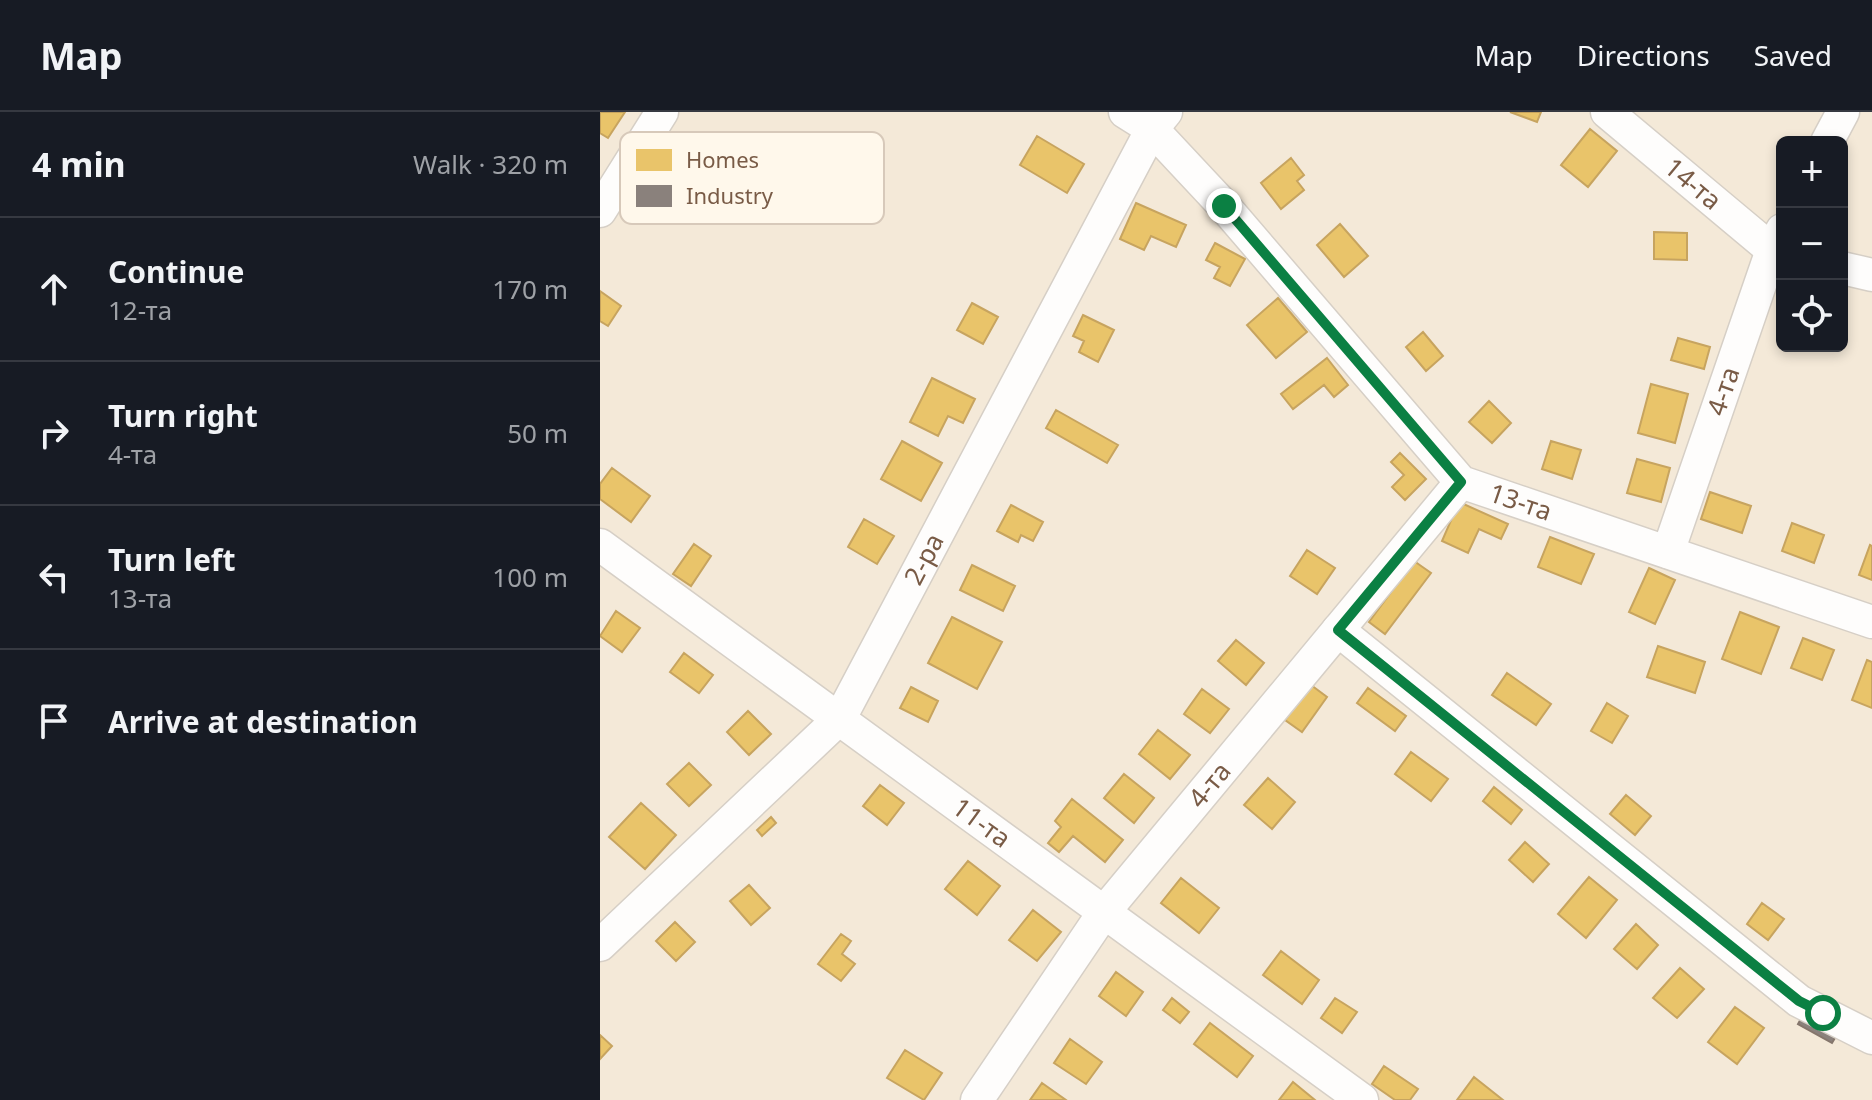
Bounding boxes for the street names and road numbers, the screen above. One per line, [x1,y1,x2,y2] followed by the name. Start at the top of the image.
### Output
[1657,149,1730,217] street label: 14-та
[1697,362,1747,420] street label: 4-та
[1485,474,1557,529] street label: 13-та
[895,527,952,591] street label: 2-ра
[1179,754,1238,815] street label: 4-та
[946,789,1019,856] street label: 11-та

